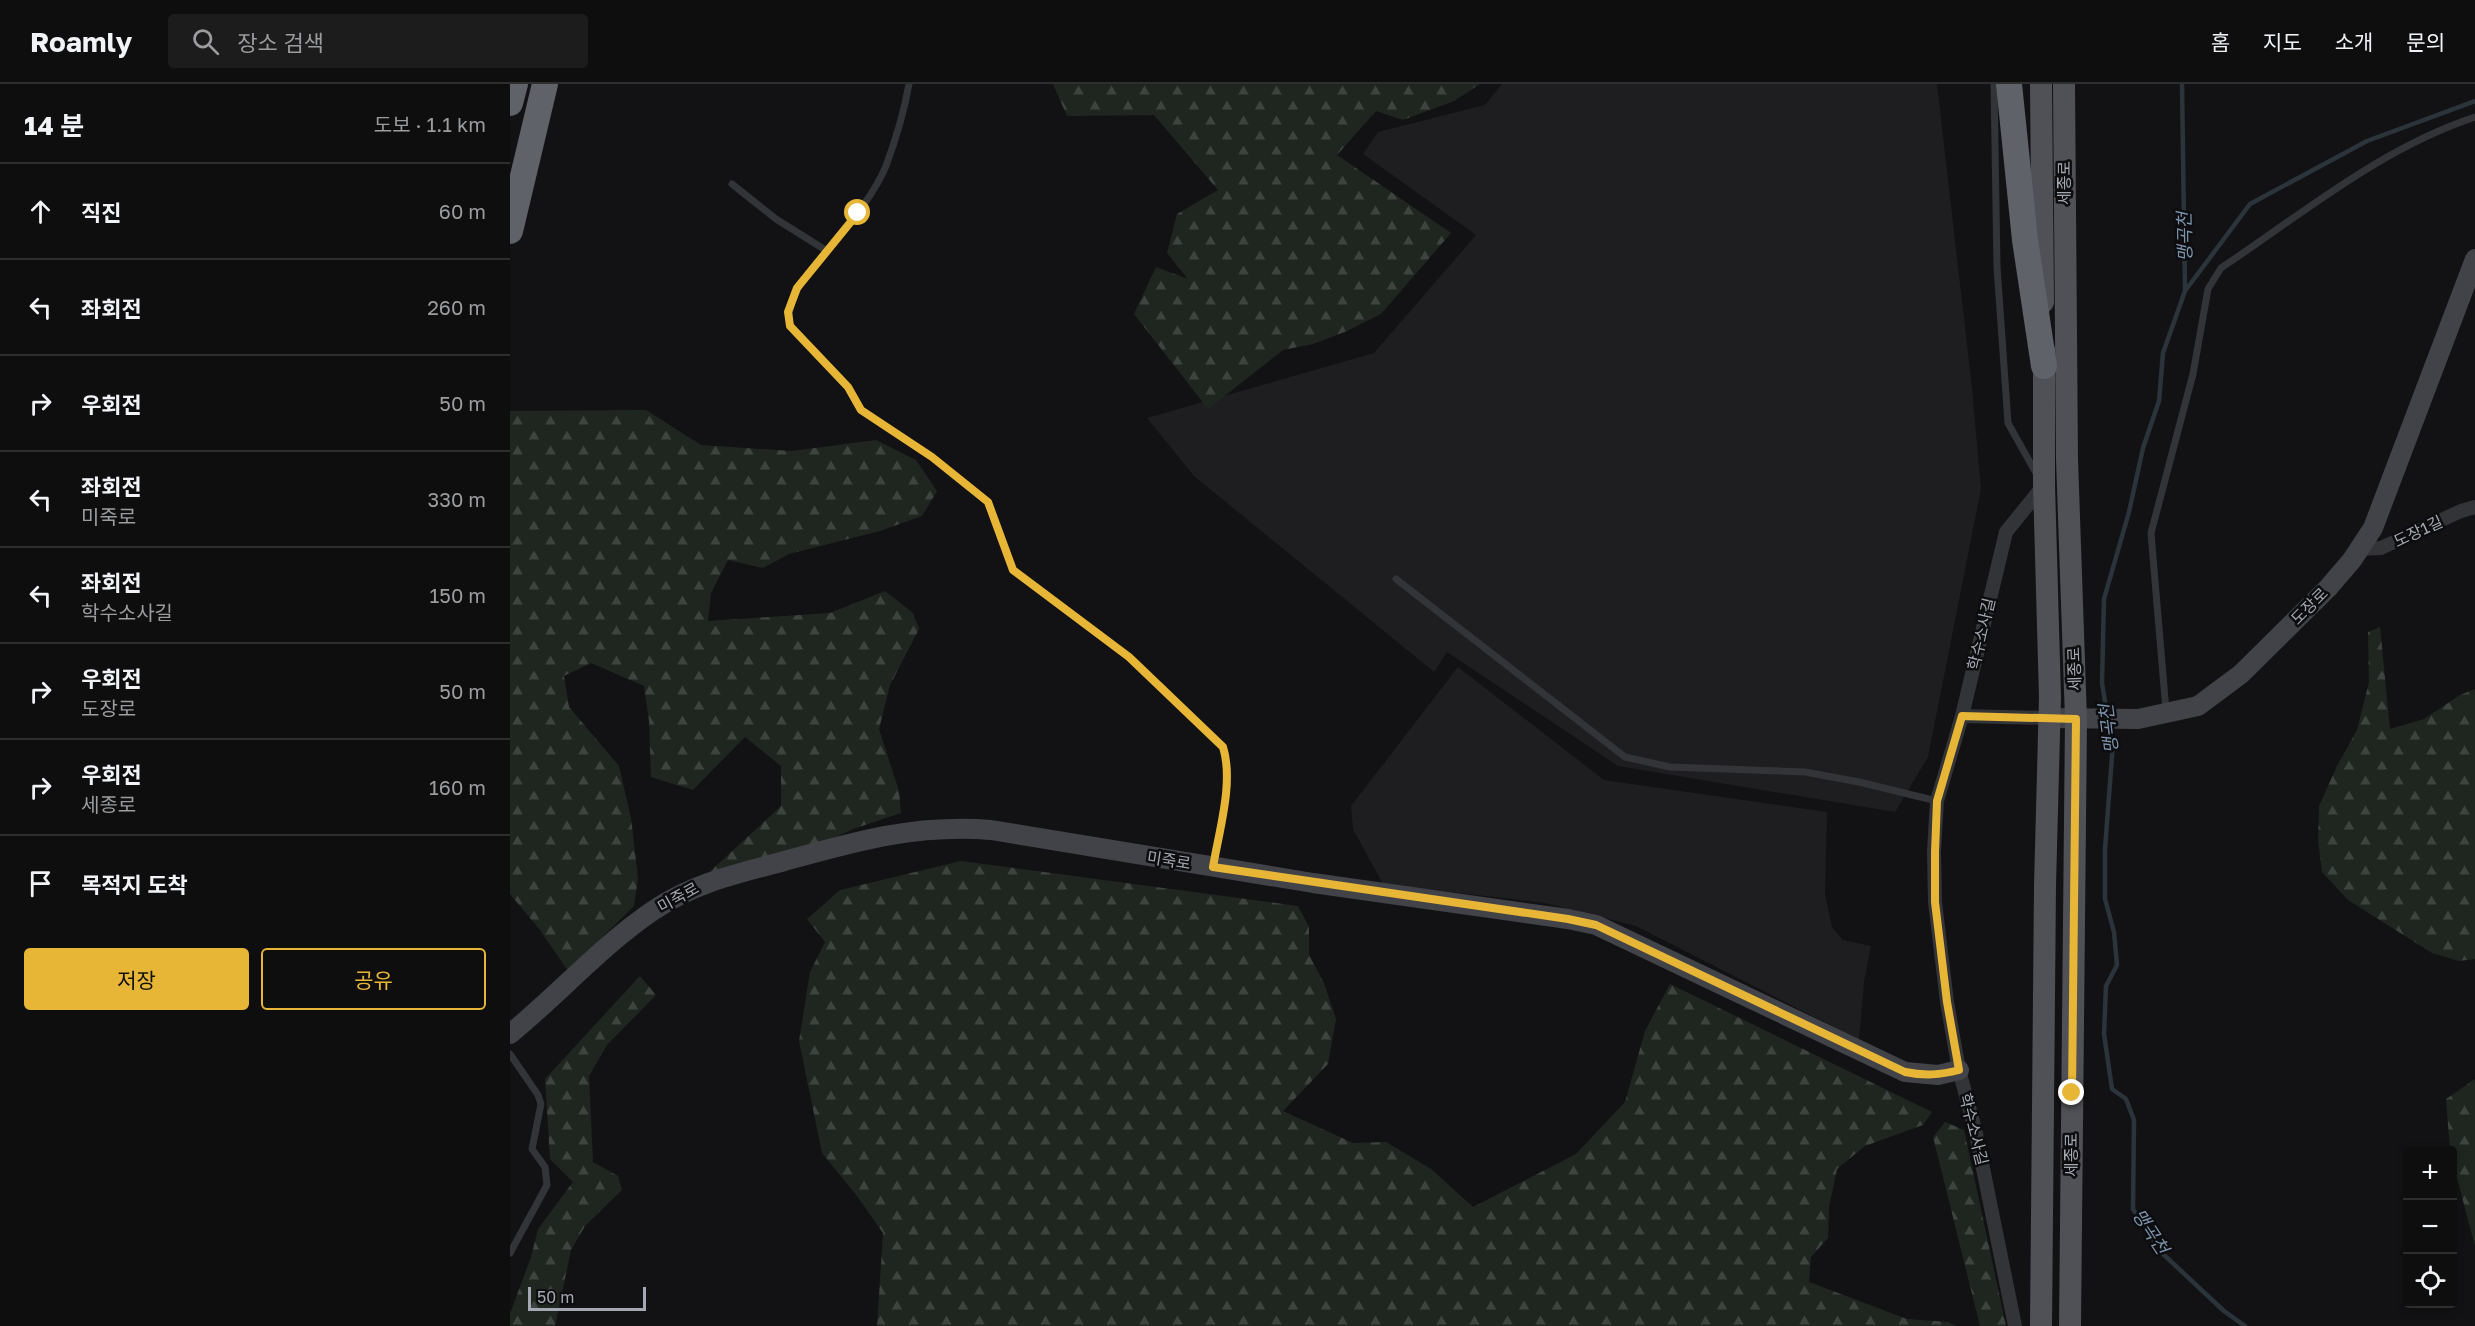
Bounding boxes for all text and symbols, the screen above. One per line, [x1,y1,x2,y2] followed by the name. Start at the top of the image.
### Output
[168,14,588,68] search box
[30,25,132,58] text: Roamly
[189,25,222,58] icon: search
[237,29,324,56] text: 장소 검색
[2211,29,2230,55] text: 홈
[2263,29,2302,55] text: 지도
[2335,29,2373,55] text: 소개
[2406,29,2445,55] text: 문의
[24,110,84,141] text: 14 분
[374,112,486,136] text: 도보 · 1.1 km
[2054,161,2074,205] street label: 세종로
[24,195,57,228] icon: ahead
[81,199,121,226] text: 직진
[439,199,486,223] text: 60 m
[844,199,870,225] route start
[2173,210,2195,262] water label: 맹곡천
[24,291,57,324] icon: left
[81,295,142,322] text: 좌회전
[427,295,486,319] text: 260 m
[24,387,57,420] icon: right
[81,391,142,418] text: 우회전
[439,391,486,415] text: 50 m
[81,473,142,500] text: 좌회전
[24,483,57,516] icon: left
[428,487,486,511] text: 330 m
[81,504,136,528] text: 미죽로
[2390,511,2446,551] street label: 도장1길
[81,569,142,596] text: 좌회전
[24,579,57,612] icon: left
[430,583,486,607] text: 150 m
[2286,583,2332,629] street label: 도장로
[1963,596,1999,672] street label: 학수소사길
[81,600,173,624] text: 학수소사길
[2063,646,2085,691] street label: 세종로
[81,665,142,692] text: 우회전
[24,675,57,708] icon: right
[439,679,486,703] text: 50 m
[81,696,136,720] text: 도장로
[2094,701,2122,755] water label: 맹곡천
[81,761,142,788] text: 우회전
[24,771,57,804] icon: right
[429,775,486,799] text: 160 m
[81,792,136,816] text: 세종로
[1146,847,1193,873] street label: 미죽로
[24,867,57,900] icon: arrive
[81,871,188,898] text: 목적지 도착
[654,877,702,916] street label: 미죽로
[24,948,249,1010] button: 저장
[261,948,486,1010] button: 공유
[2058,1079,2084,1105] route end
[1955,1091,1993,1167] street label: 학수소사길
[2061,1133,2081,1177] street label: 세종로
[2403,1146,2457,1308] map controls
[2403,1146,2457,1200] button: +
[2403,1200,2457,1254] button: −
[2128,1204,2175,1260] water label: 맹곡천
[2403,1254,2457,1308] button: locate
[528,1284,646,1312] scale bar
[537,1287,574,1307] text: 50 m

